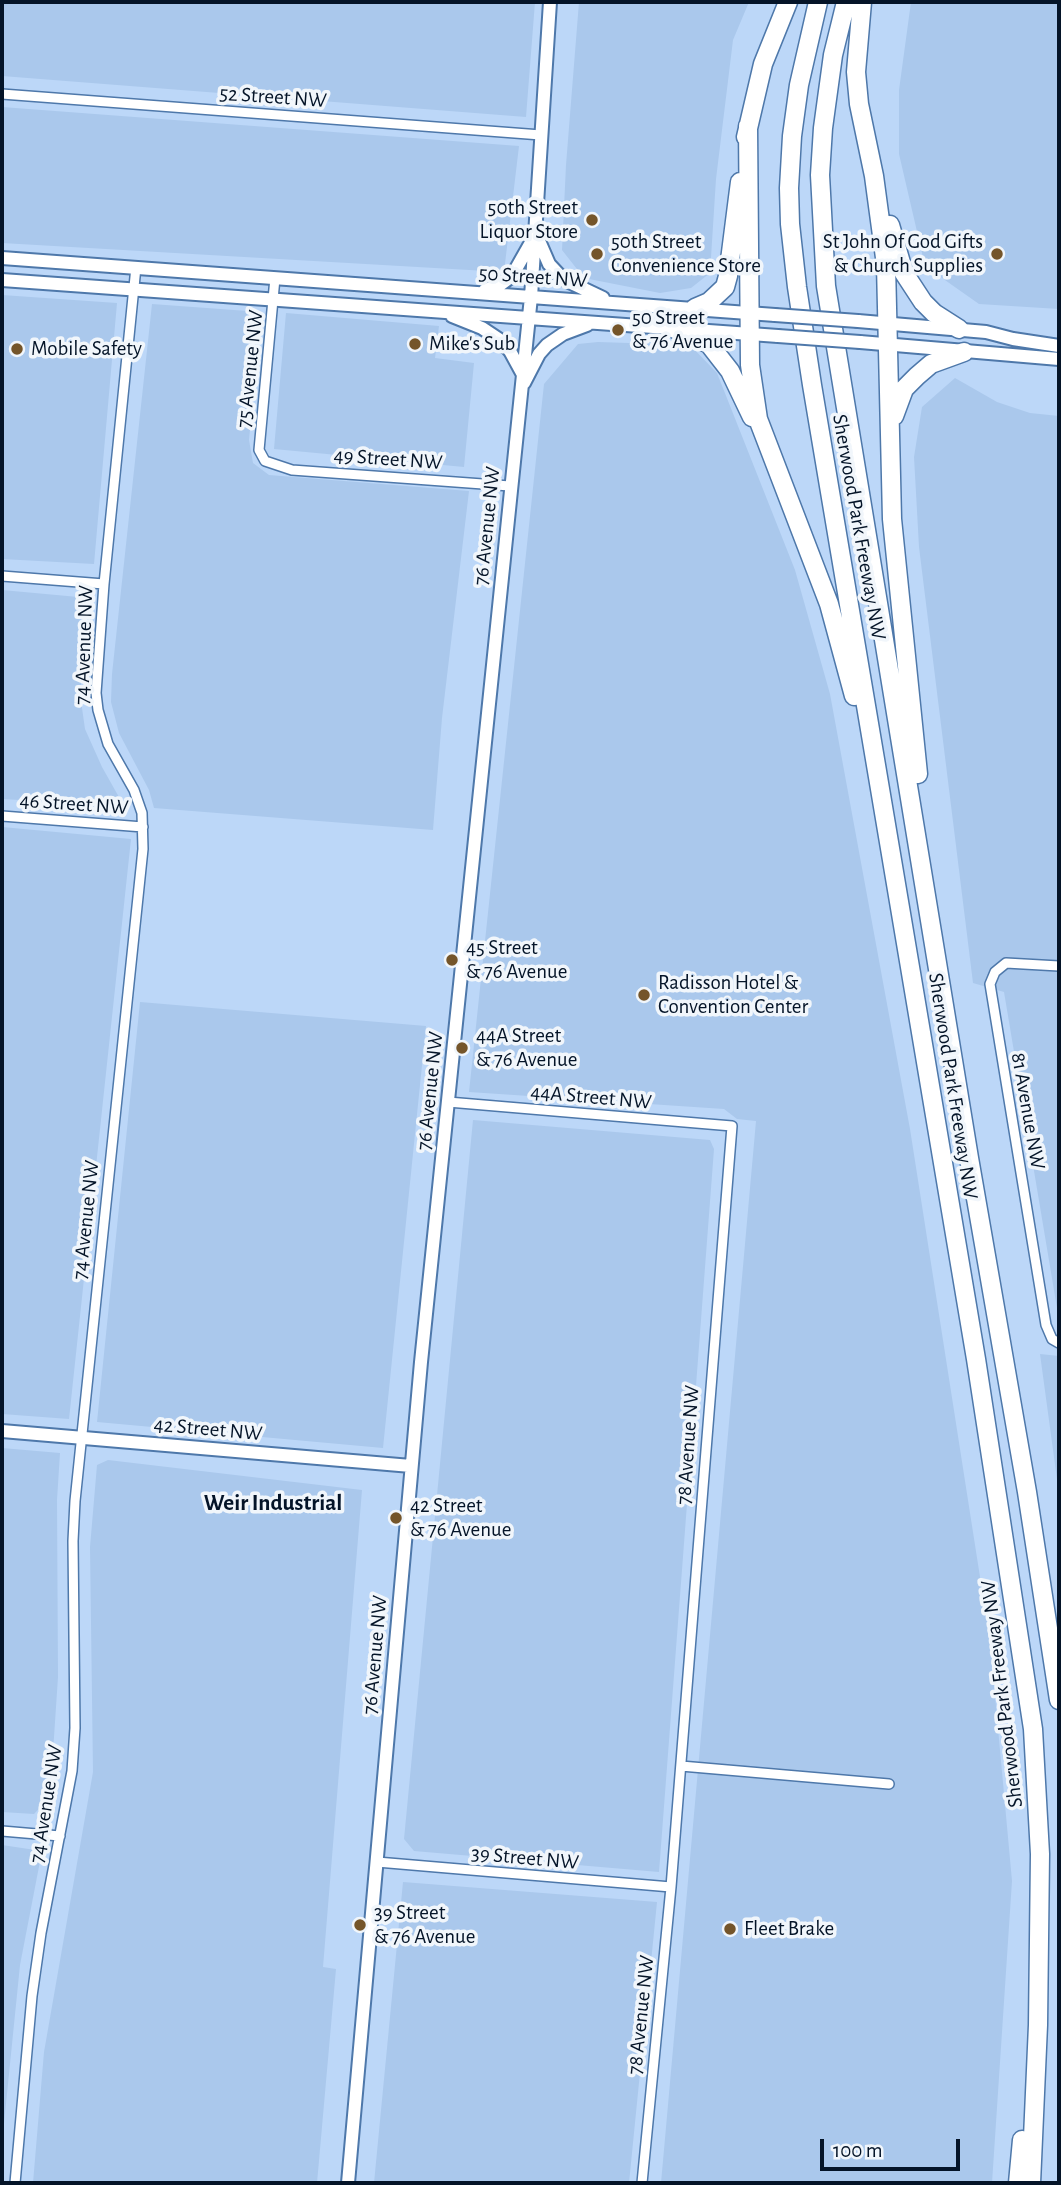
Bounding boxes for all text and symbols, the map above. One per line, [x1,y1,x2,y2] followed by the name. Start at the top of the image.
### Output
[219,81,327,113] street label: 52 Street NW
[480,195,578,245] place label: 50th Street Liquor Store
[584,212,600,228] marker: 50th Street Liquor Store
[611,229,761,279] place label: 50th Street Convenience Store
[823,229,983,279] place label: St John Of God Gifts & Church Supplies
[589,246,605,262] marker: 50th Street Convenience Store
[989,246,1005,262] marker: St John Of God Gifts & Church Supplies
[478,261,588,293] street label: 50 Street NW
[632,305,733,355] place label: 50 Street & 76 Avenue
[231,309,269,429] street label: 75 Avenue NW
[610,322,626,338] marker: 50 Street & 76 Avenue
[429,331,515,357] place label: Mike's Sub
[31,336,142,362] place label: Mobile Safety
[407,336,423,352] marker: Mike's Sub
[9,341,25,357] marker: Mobile Safety
[827,412,891,642] street label: Sherwood Park Freeway NW
[333,443,443,475] street label: 49 Street NW
[468,465,506,587] street label: 76 Avenue NW
[69,585,99,705] street label: 74 Avenue NW
[19,788,129,820] street label: 46 Street NW
[466,935,567,985] place label: 45 Street & 76 Avenue
[444,952,460,968] marker: 45 Street & 76 Avenue
[658,970,808,1020] place label: Radisson Hotel & Convention Center
[923,971,983,1201] street label: Sherwood Park Freeway NW
[636,987,652,1003] marker: Radisson Hotel & Convention Center
[476,1023,577,1073] place label: 44A Street & 76 Avenue
[411,1030,449,1152] street label: 76 Avenue NW
[454,1040,470,1056] marker: 44A Street & 76 Avenue
[1005,1051,1051,1171] street label: 81 Avenue NW
[529,1079,653,1115] street label: 44A Street NW
[67,1159,105,1281] street label: 74 Avenue NW
[671,1384,705,1506] street label: 78 Avenue NW
[153,1412,263,1446] street label: 42 Street NW
[204,1489,342,1517] district label: Weir Industrial
[410,1493,511,1543] place label: 42 Street & 76 Avenue
[388,1510,404,1526] marker: 42 Street & 76 Avenue
[976,1579,1028,1809] street label: Sherwood Park Freeway NW
[357,1594,393,1716] street label: 76 Avenue NW
[24,1743,68,1865] street label: 74 Avenue NW
[470,1841,580,1875] street label: 39 Street NW
[374,1900,475,1950] place label: 39 Street & 76 Avenue
[744,1916,834,1942] place label: Fleet Brake
[352,1917,368,1933] marker: 39 Street & 76 Avenue
[722,1921,738,1937] marker: Fleet Brake
[622,1954,660,2076] street label: 78 Avenue NW
[823,2126,963,2170] scale bar
[833,2140,883,2161] text: 100 m

